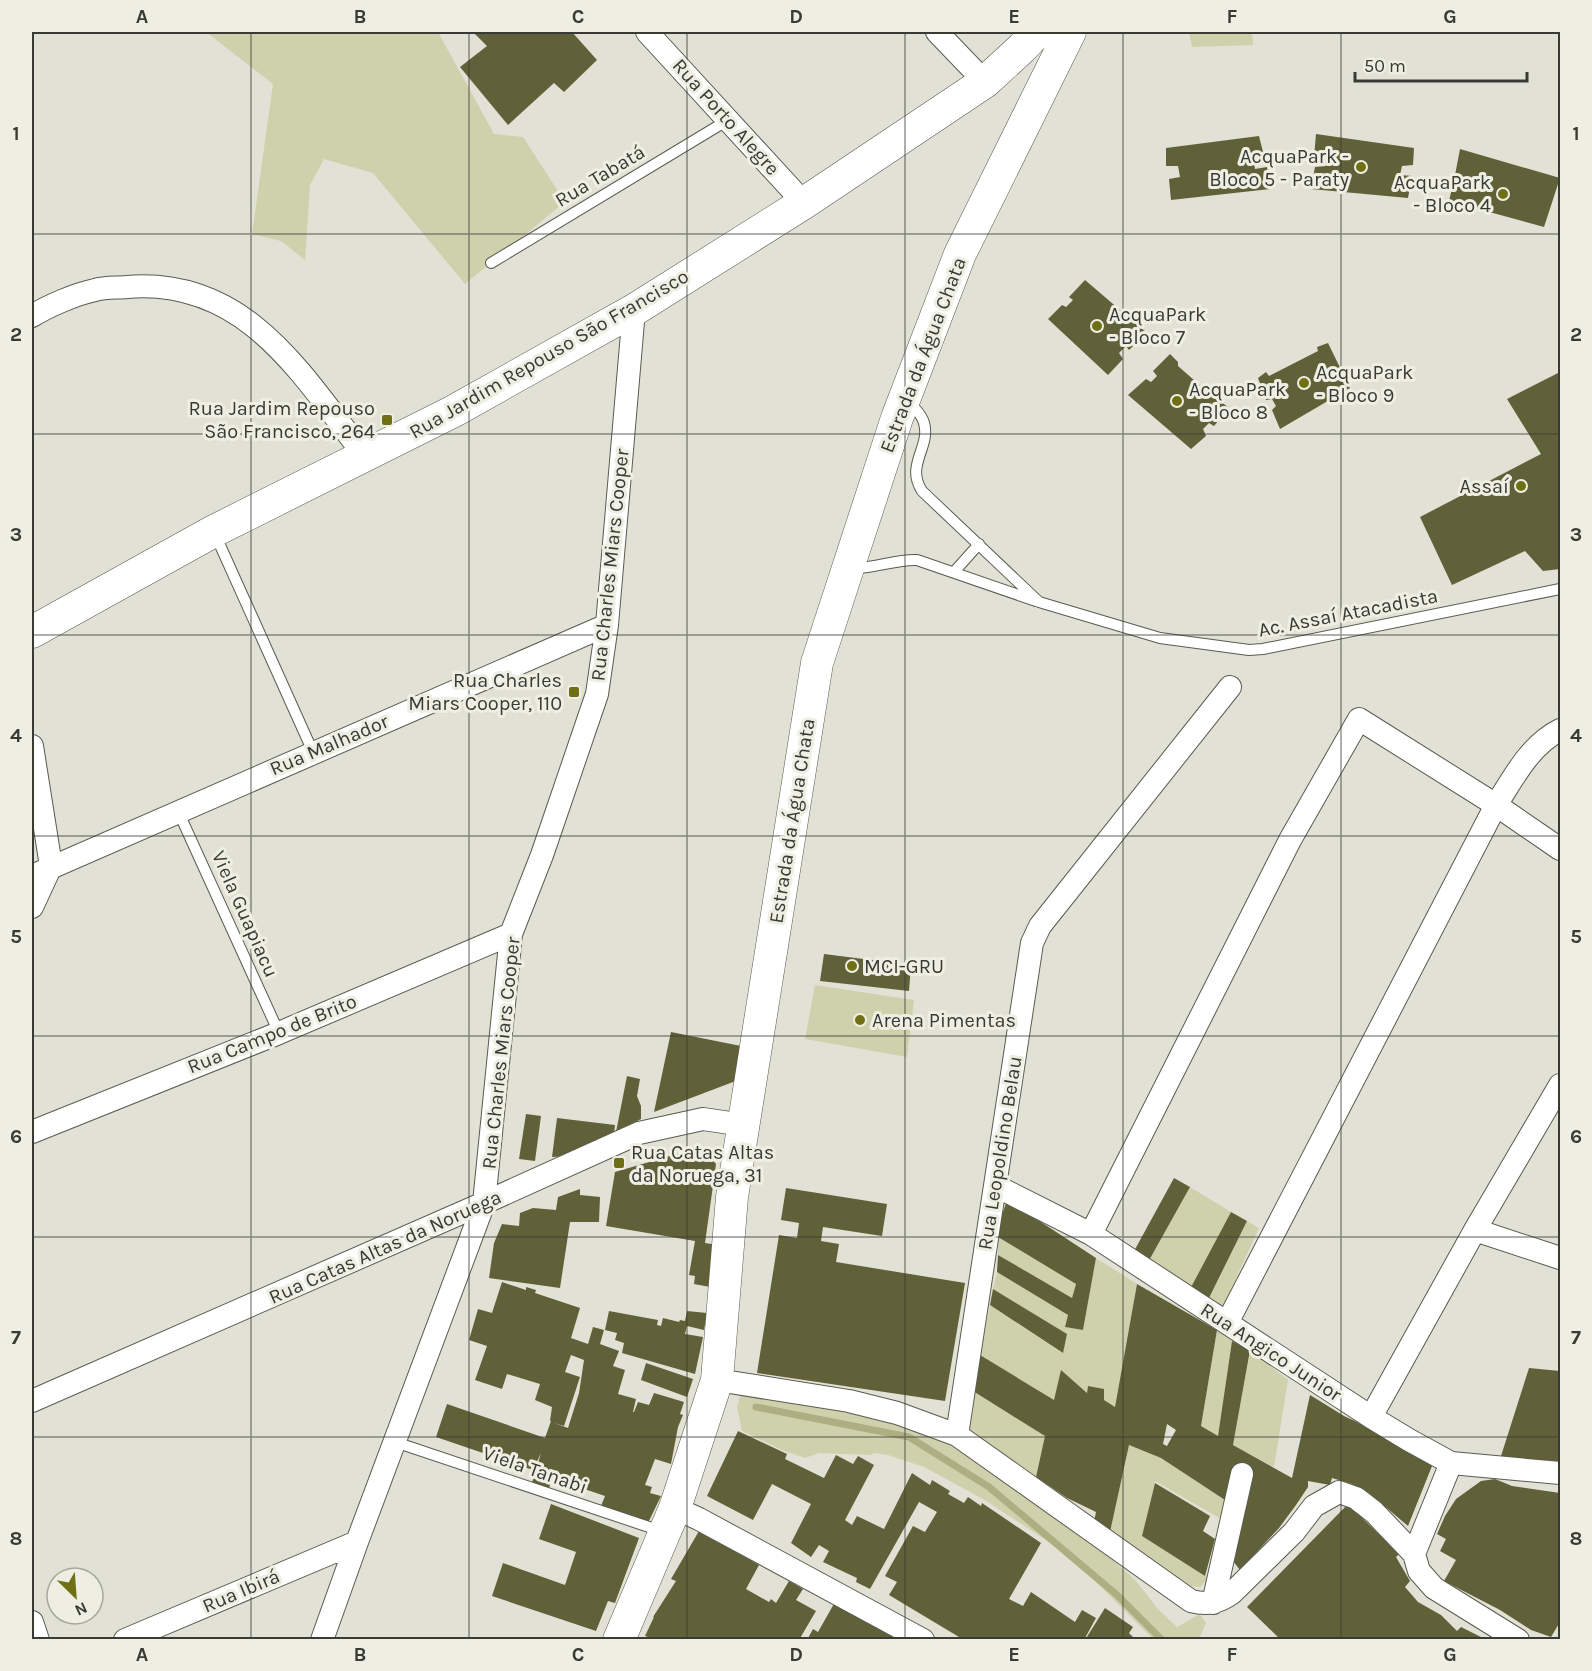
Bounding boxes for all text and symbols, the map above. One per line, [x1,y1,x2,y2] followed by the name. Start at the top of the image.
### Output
[136,5,149,28] text: A
[354,5,366,28] text: B
[572,5,584,28] text: C
[789,5,803,28] text: D
[1008,5,1020,28] text: E
[1227,5,1238,28] text: F
[1443,5,1457,28] text: G
[1355,45,1528,83] scale bar
[668,54,784,180] street label: Rua Porto Alegre
[1364,55,1406,77] text: 50 m
[12,122,20,145] text: 1
[1572,122,1580,145] text: 1
[551,140,649,212] street label: Rua Tabatá
[1209,145,1349,191] place label: AcquaPark - Bloco 5 - Paraty
[1354,160,1368,174] marker: AcquaPark - Bloco 5 - Paraty
[1394,171,1491,217] place label: AcquaPark - Bloco 4
[1496,187,1510,201] marker: AcquaPark - Bloco 4
[874,254,971,456] street label: Estrada da Água Chata
[405,264,693,444] street label: Rua Jardim Repouso São Francisco
[1109,303,1206,349] place label: AcquaPark - Bloco 7
[1090,319,1104,333] marker: AcquaPark - Bloco 7
[10,323,22,346] text: 2
[1570,323,1582,346] text: 2
[1316,361,1413,407] place label: AcquaPark - Bloco 9
[1297,376,1311,390] marker: AcquaPark - Bloco 9
[1189,378,1286,424] place label: AcquaPark - Bloco 8
[1170,394,1184,408] marker: AcquaPark - Bloco 8
[189,397,375,443] place label: Rua Jardim Repouso São Francisco, 264
[380,413,394,427] marker: Rua Jardim Repouso São Francisco, 264
[586,447,634,682] street label: Rua Charles Miars Cooper
[1460,475,1509,498] place label: Assaí
[1514,479,1528,493] marker: Assaí
[10,523,22,546] text: 3
[1570,523,1582,546] text: 3
[1256,584,1440,642] street label: Ac. Assaí Atacadista
[408,669,562,715] place label: Rua Charles Miars Cooper, 110
[567,685,581,699] marker: Rua Charles Miars Cooper, 110
[266,709,393,780] street label: Rua Malhador
[763,717,820,925] street label: Estrada da Água Chata
[10,724,22,747] text: 4
[1570,724,1582,747] text: 4
[207,847,283,981] street label: Viela Guapiacu
[10,925,22,948] text: 5
[1570,925,1582,948] text: 5
[477,935,525,1170] street label: Rua Charles Miars Cooper
[864,955,944,978] place label: MCI-GRU
[845,959,859,973] marker: MCI-GRU
[184,990,360,1078] street label: Rua Campo de Brito
[872,1009,1016,1032] place label: Arena Pimentas
[853,1013,867,1027] marker: Arena Pimentas
[973,1054,1027,1252] street label: Rua Leopoldino Belau
[10,1125,22,1148] text: 6
[1570,1125,1582,1148] text: 6
[631,1141,774,1187] place label: Rua Catas Altas da Noruega, 31
[612,1156,626,1170] marker: Rua Catas Altas da Noruega, 31
[265,1185,505,1309] street label: Rua Catas Altas da Noruega
[1196,1298,1346,1407] street label: Rua Angico Junior
[11,1326,21,1349] text: 7
[1571,1326,1581,1349] text: 7
[480,1441,590,1499] street label: Viela Tanabi
[10,1527,22,1550] text: 8
[1570,1527,1582,1550] text: 8
[199,1564,283,1618] street label: Rua Ibirá
[45,1566,105,1626] north arrow
[72,1598,90,1620] text: N
[136,1643,149,1666] text: A
[354,1643,366,1666] text: B
[572,1643,584,1666] text: C
[789,1643,803,1666] text: D
[1008,1643,1020,1666] text: E
[1227,1643,1238,1666] text: F
[1443,1643,1457,1666] text: G

